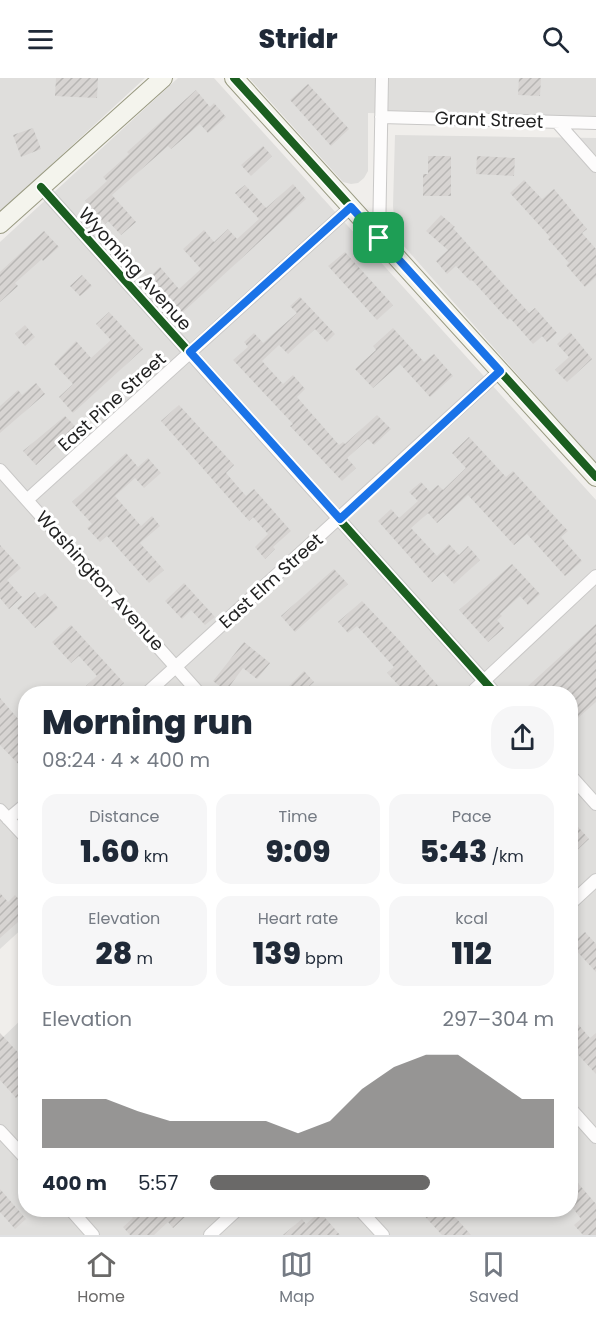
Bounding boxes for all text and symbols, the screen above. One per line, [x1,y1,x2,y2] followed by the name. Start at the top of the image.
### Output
[259,20,337,57] text: Stridr
[24,23,57,56] icon: menu
[539,23,572,56] icon: search
[434,105,544,134] street label: Grant Street
[73,201,198,336] street label: Wyoming Avenue
[353,212,404,263] pin
[362,221,395,254] icon: arrive
[52,346,171,457] street label: East Pine Street
[31,505,170,656] street label: Washington Avenue
[213,527,328,634] street label: East Elm Street
[42,699,253,746] text: Morning run
[491,706,554,769] button: share
[42,746,210,774] text: 08:24 · 4 × 400 m
[89,805,159,828] text: Distance
[278,805,317,828] text: Time
[452,805,492,828] text: Pace
[80,830,140,873] text: 1.60
[265,830,331,873] text: 9:09
[419,830,487,873] text: 5:43
[140,845,169,868] text: km
[487,845,524,868] text: /km
[88,907,160,930] text: Elevation
[258,907,338,930] text: Heart rate
[455,907,488,930] text: kcal
[96,932,132,975] text: 28
[253,932,301,975] text: 139
[452,932,492,975] text: 112
[132,947,153,970] text: m
[301,947,343,970] text: bpm
[42,1005,132,1033] text: Elevation
[443,1005,554,1033] text: 297–304 m
[42,1169,107,1197] text: 400 m
[138,1169,178,1197] text: 5:57
[77,1248,125,1309] tab: Home
[279,1248,315,1309] tab: Map
[469,1248,519,1309] tab: Saved

